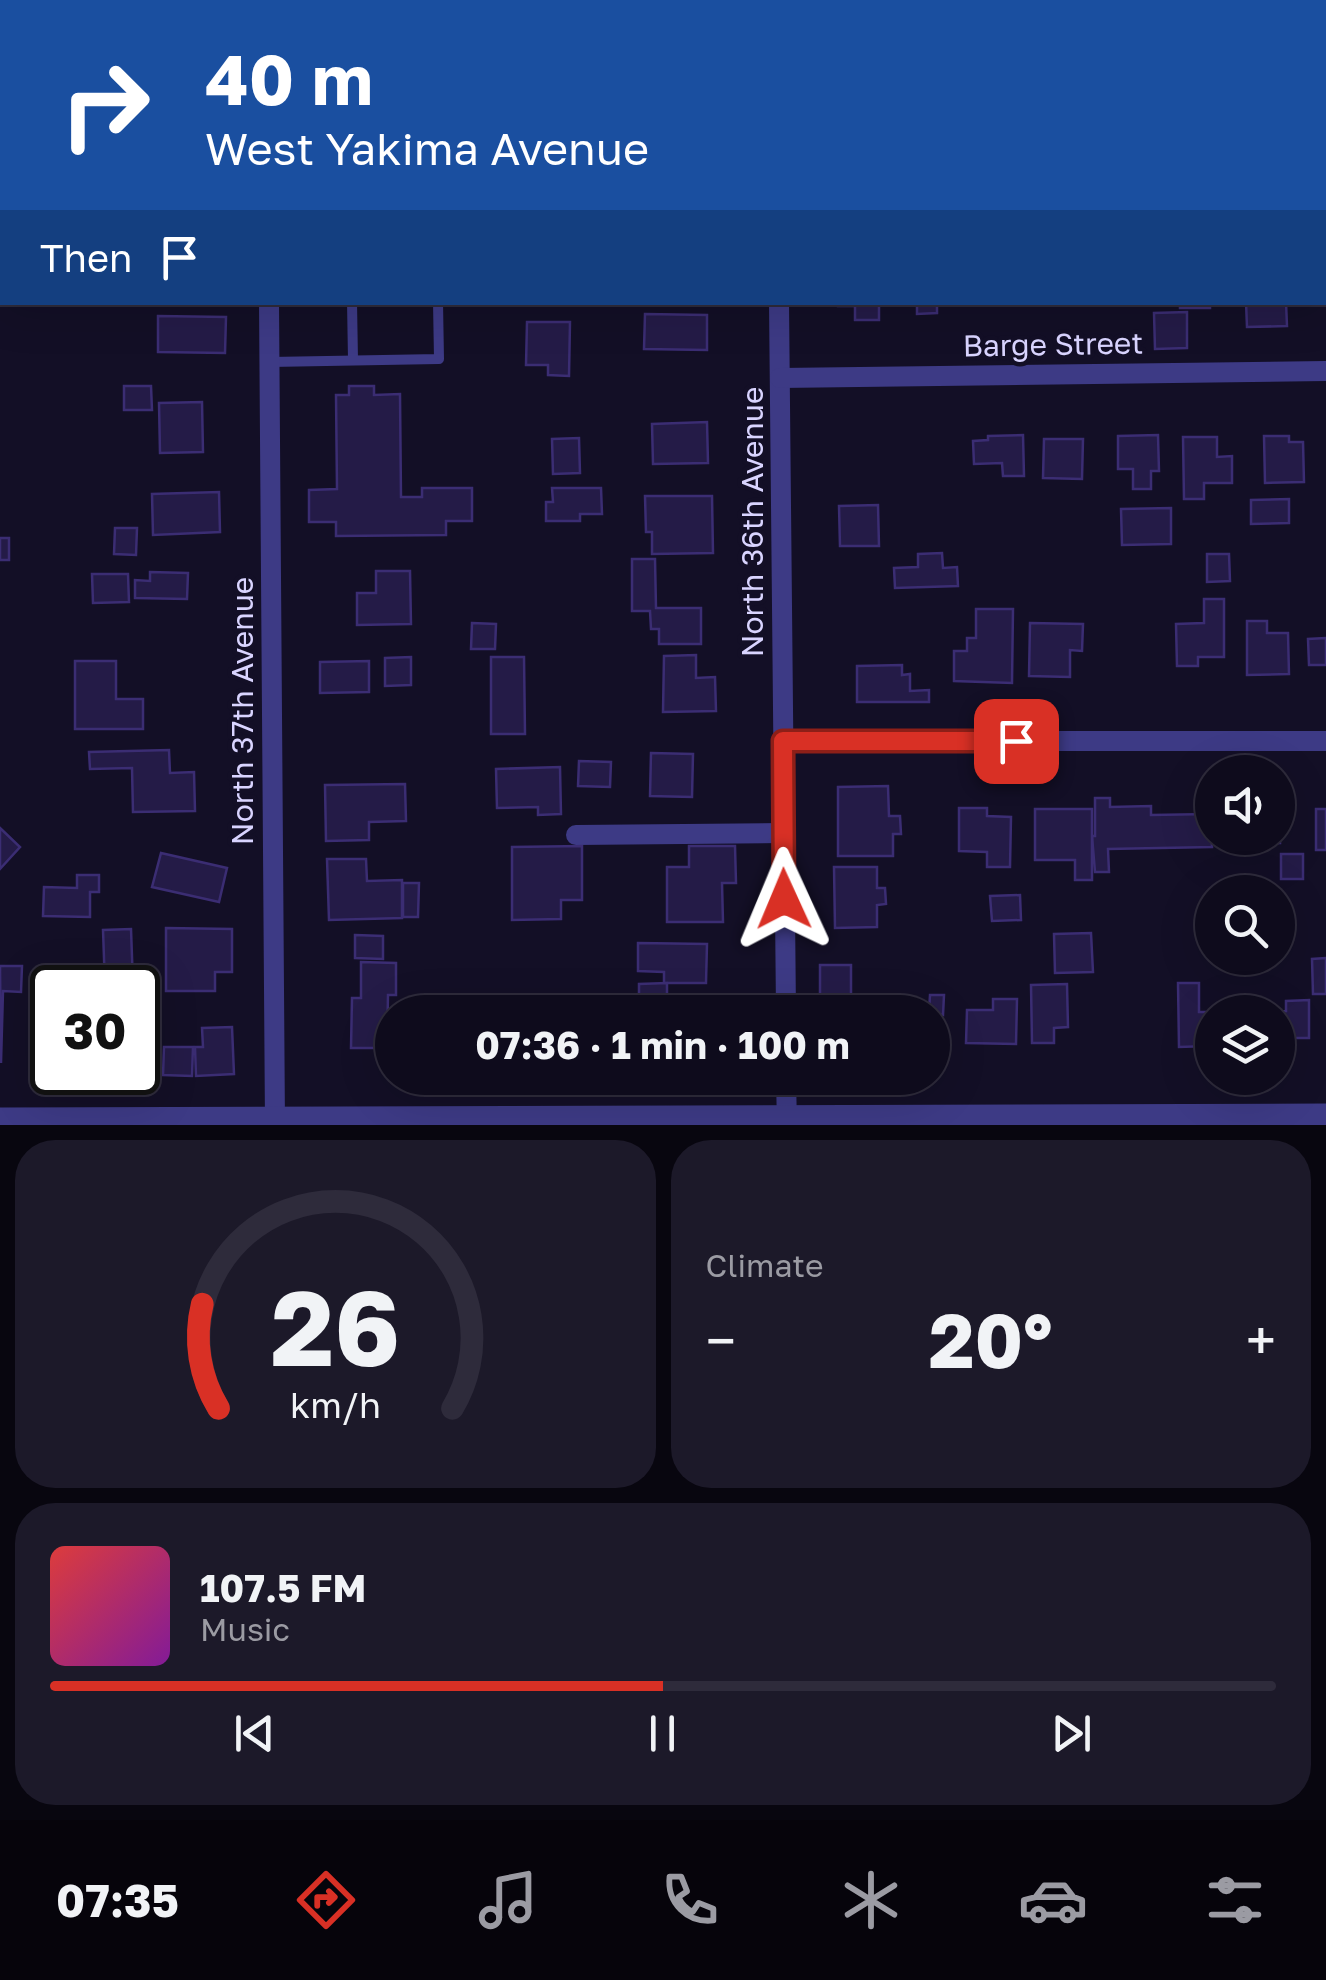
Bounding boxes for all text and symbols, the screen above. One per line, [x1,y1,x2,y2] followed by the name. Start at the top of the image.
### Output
[205,36,373,120] text: 40 m
[40,40,170,170] icon: right
[205,121,649,175] text: West Yakima Avenue
[152,230,207,285] icon: arrive
[40,235,132,280] text: Then
[962,324,1144,364] street label: Barge Street
[734,387,770,657] street label: North 36th Avenue
[224,577,260,845] street label: North 37th Avenue
[974,699,1059,784] pin
[989,714,1044,769] icon: arrive
[1195,755,1295,1095] map controls
[1195,755,1295,855] button: sound
[732,847,836,951] position arrow
[1195,875,1295,975] button: search
[30,965,160,1095] speed limit sign: 30
[1195,995,1295,1095] button: layers
[475,1022,850,1067] text: 07:36 · 1 min · 100 m
[706,1246,824,1284] text: Climate
[271,1264,400,1389] text: 26
[929,1294,1053,1385] text: 20°
[706,1307,736,1373] text: −
[1246,1307,1276,1373] text: +
[290,1383,381,1426] text: km/h
[200,1565,366,1610] text: 107.5 FM
[200,1610,290,1648] text: Music
[227,1706,282,1761] icon: previous
[635,1706,690,1761] icon: pause
[1044,1706,1099,1761] icon: next
[291,1865,361,1935] icon: directions
[473,1865,543,1935] icon: music
[655,1865,725,1935] icon: phone
[836,1865,906,1935] icon: climate
[1018,1865,1088,1935] icon: car
[1200,1865,1270,1935] icon: filters
[56,1873,179,1927] text: 07:35

